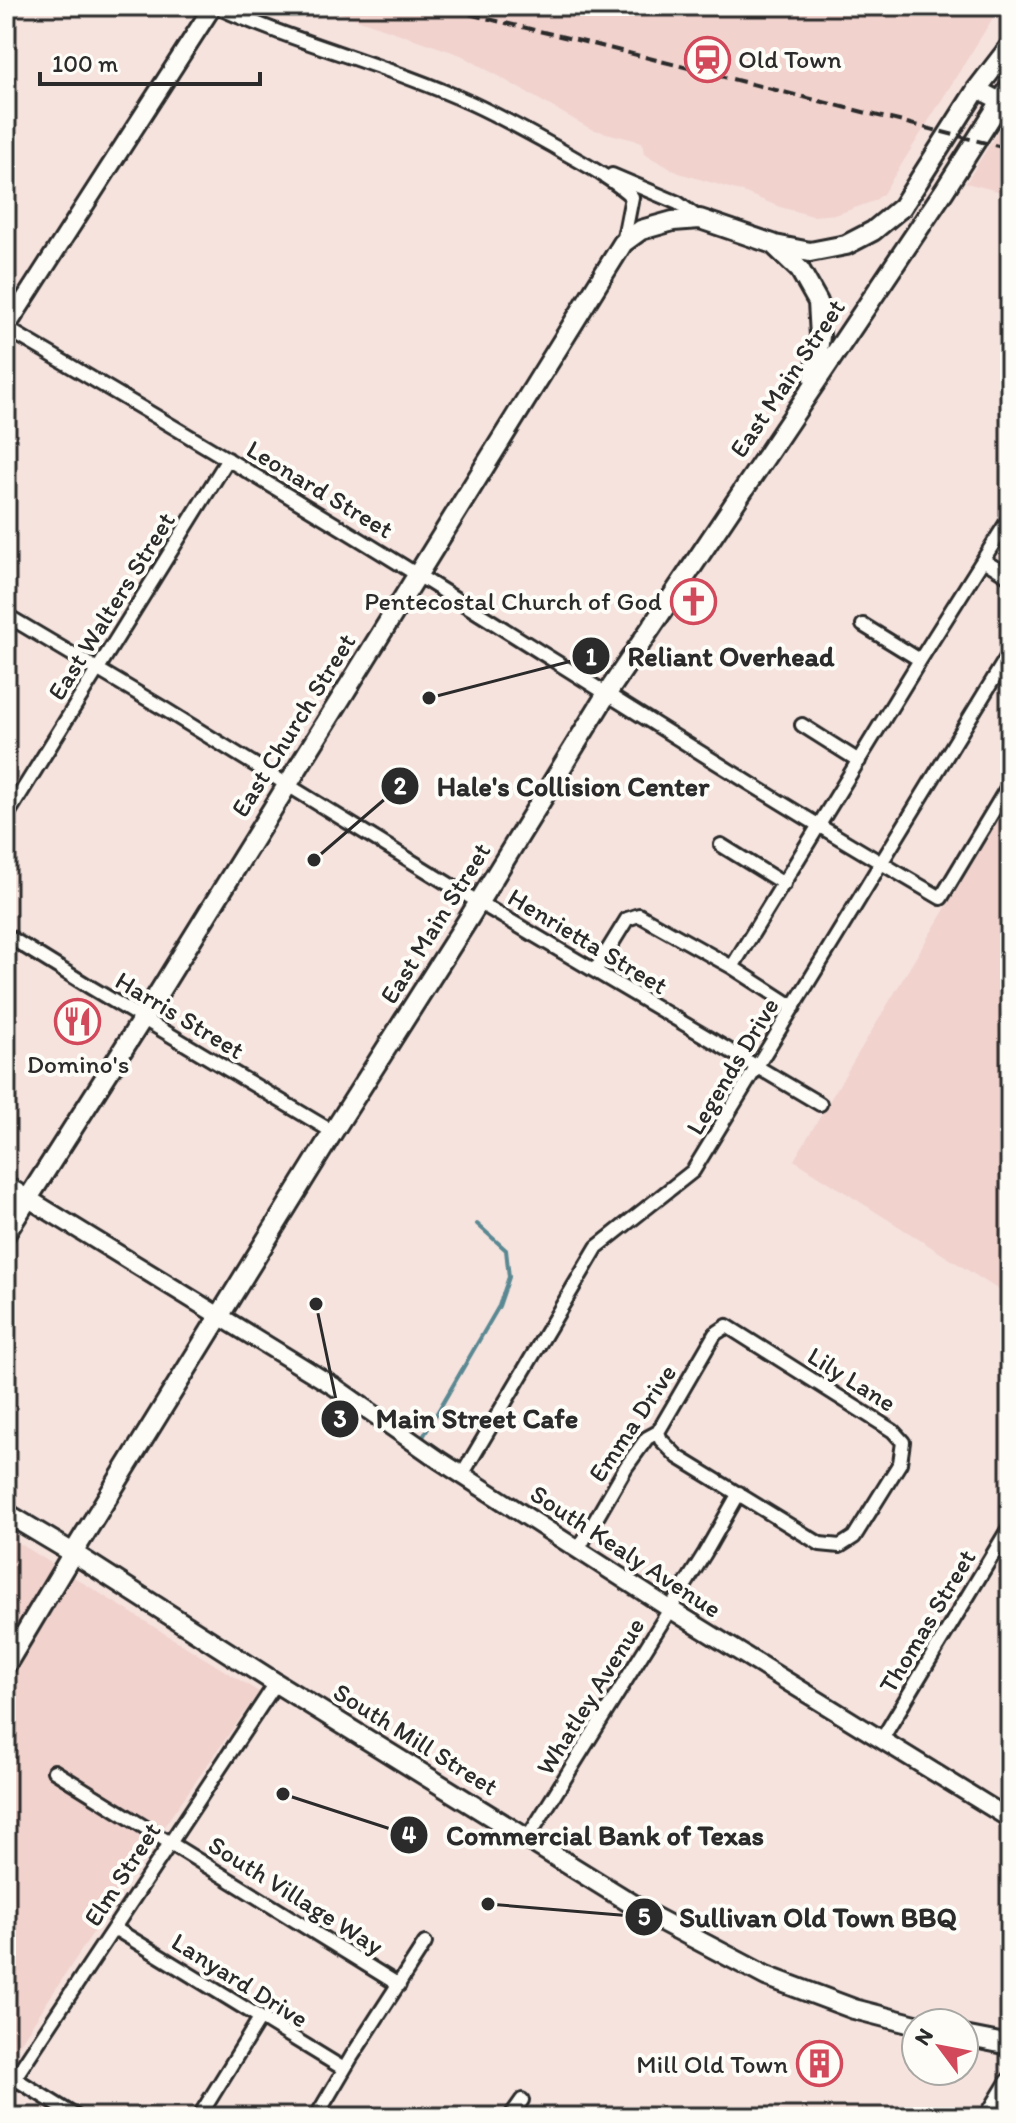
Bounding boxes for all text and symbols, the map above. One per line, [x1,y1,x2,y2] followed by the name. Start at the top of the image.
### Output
[683,35,731,83] station icon: Old Town
[40,36,260,86] scale bar
[738,43,842,75] place label: Old Town
[52,49,118,78] text: 100 m
[722,293,852,463] street label: East Main Street
[241,433,399,545] street label: Leonard Street
[40,506,182,706] street label: East Walters Street
[669,577,717,625] church icon: Pentecostal Church of God
[364,585,662,617] place label: Pentecostal Church of God
[224,627,362,823] street label: East Church Street
[571,630,850,682] callout: Reliant Overhead
[628,639,835,673] text: Reliant Overhead
[585,642,597,671] text: 1
[380,760,725,812] callout: Hale's Collision Center
[437,769,710,803] text: Hale's Collision Center
[394,771,407,800] text: 2
[373,836,497,1010] street label: East Main Street
[502,881,674,1001] street label: Henrietta Street
[110,964,250,1066] street label: Harris Street
[678,991,786,1141] street label: Legends Drive
[54,997,102,1045] restaurant icon: Domino's
[27,1048,129,1080] place label: Domino's
[802,1339,902,1419] street label: Lily Lane
[581,1358,683,1488] street label: Emma Drive
[320,1393,594,1445] callout: Main Street Cafe
[376,1401,578,1435] text: Main Street Cafe
[333,1404,347,1433] text: 3
[524,1477,728,1625] street label: South Kealy Avenue
[872,1543,983,1699] street label: Thomas Street
[529,1611,651,1781] street label: Whatley Avenue
[328,1676,505,1803] street label: South Mill Street
[389,1809,780,1861] callout: Commercial Bank of Texas
[77,1816,168,1932] street label: Elm Street
[446,1818,764,1852] text: Commercial Bank of Texas
[402,1820,417,1849] text: 4
[202,1828,390,1962] street label: South Village Way
[624,1891,973,1943] callout: Sullivan Old Town BBQ
[679,1900,957,1934] text: Sullivan Old Town BBQ
[638,1902,651,1931] text: 5
[166,1925,314,2035] street label: Lanyard Drive
[900,2007,980,2087] north arrow
[908,2023,939,2050] text: N
[795,2040,843,2088] building icon: Mill Old Town
[636,2048,788,2080] place label: Mill Old Town

